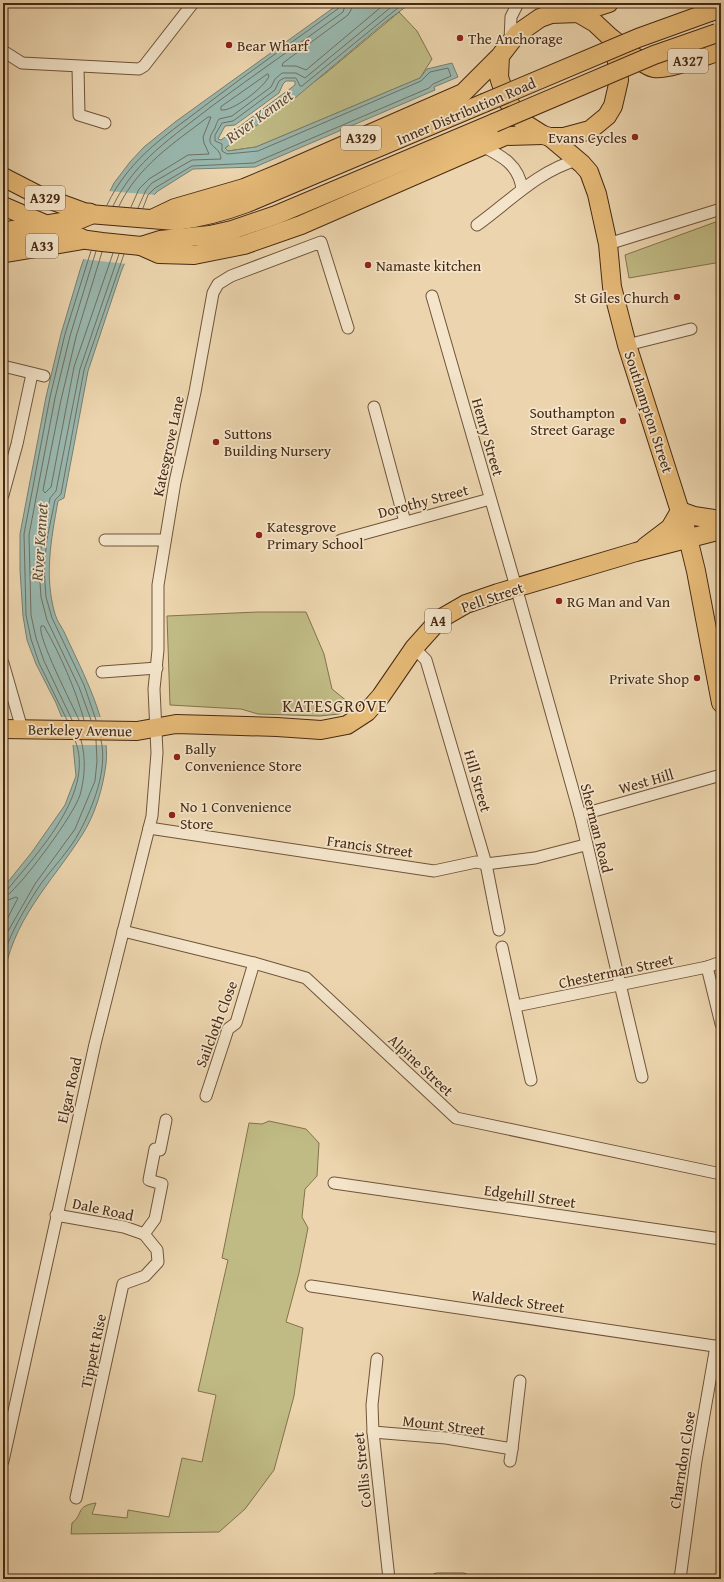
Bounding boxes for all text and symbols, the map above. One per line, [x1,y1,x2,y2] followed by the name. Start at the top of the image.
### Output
[468,28,563,49] place label: The Anchorage
[455,33,465,43] marker: The Anchorage
[237,35,311,56] place label: Bear Wharf
[224,40,234,50] marker: Bear Wharf
[668,49,708,73] road number: A327
[393,72,539,150] street label: Inner Distribution Road
[219,83,299,149] water label: River Kennet
[341,126,381,150] road number: A329
[548,127,627,148] place label: Evans Cycles
[630,132,640,142] marker: Evans Cycles
[25,186,65,210] road number: A329
[26,234,58,258] road number: A33
[376,255,482,276] place label: Namaste kitchen
[363,260,373,270] marker: Namaste kitchen
[574,287,670,308] place label: St Giles Church
[672,292,682,302] marker: St Giles Church
[619,348,679,476] street label: Southampton Street
[147,394,189,498] street label: Katesgrove Lane
[467,395,509,479] street label: Henry Street
[529,402,616,440] place label: Southampton Street Garage
[618,416,628,426] marker: Southampton Street Garage
[224,423,332,461] place label: Suttons Building Nursery
[211,437,221,447] marker: Suttons Building Nursery
[375,479,471,523] street label: Dorothy Street
[24,501,54,583] water label: River Kennet
[267,516,363,554] place label: Katesgrove Primary School
[254,530,264,540] marker: Katesgrove Primary School
[458,576,527,617] street label: Pell Street
[567,591,671,612] place label: RG Man and Van
[554,596,564,606] marker: RG Man and Van
[425,609,451,633] road number: A4
[609,668,689,689] place label: Private Shop
[692,673,702,683] marker: Private Shop
[282,693,388,718] district label: KATESGROVE
[28,719,132,741] street label: Berkeley Avenue
[185,738,302,776] place label: Bally Convenience Store
[459,747,497,815] street label: Hill Street
[172,752,182,762] marker: Bally Convenience Store
[616,763,676,799] street label: West Hill
[576,781,618,875] street label: Sherman Road
[180,796,291,834] place label: No 1 Convenience Store
[167,810,177,820] marker: No 1 Convenience Store
[325,830,415,863] street label: Francis Street
[557,948,676,993] street label: Chesterman Street
[190,978,242,1070] street label: Sailcloth Close
[384,1029,459,1101] street label: Alpine Street
[51,1055,87,1125] street label: Elgar Road
[483,1179,578,1213] street label: Edgehill Street
[70,1192,136,1226] street label: Dale Road
[470,1284,567,1318] street label: Waldeck Street
[75,1312,111,1390] street label: Tippett Rise
[402,1410,487,1441] street label: Mount Street
[664,1410,700,1510] street label: Charndon Close
[348,1431,376,1509] street label: Collis Street

